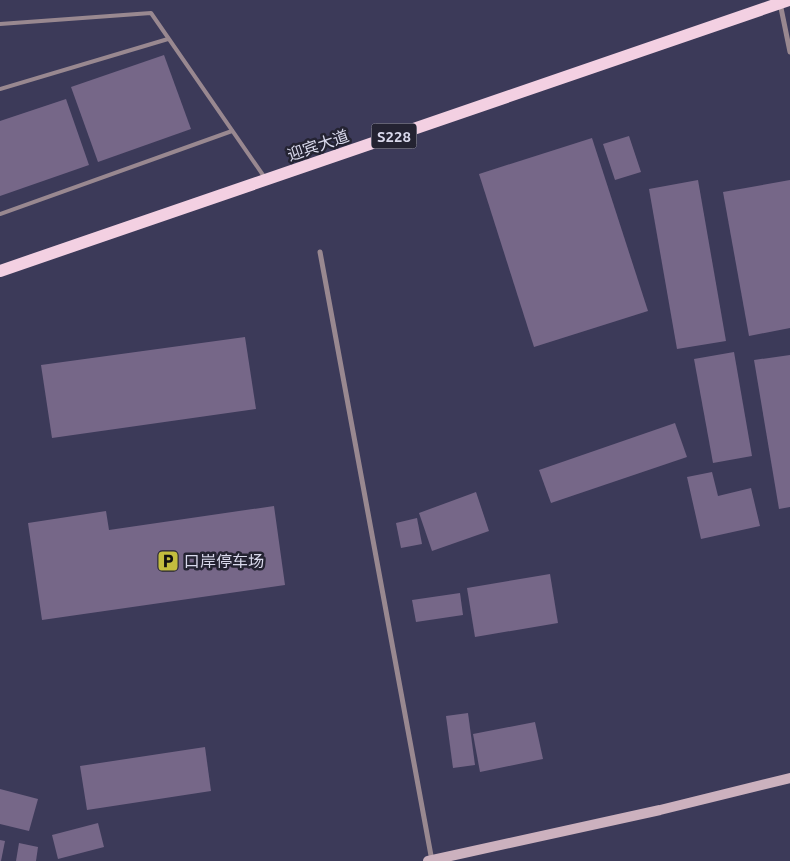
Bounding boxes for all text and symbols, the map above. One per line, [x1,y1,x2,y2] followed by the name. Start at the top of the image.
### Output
[372,124,416,148] road number: S228
[285,126,351,164] street label: 迎宾大道
[156,549,180,573] parking icon: 口岸停车场
[184,552,264,570] place label: 口岸停车场

